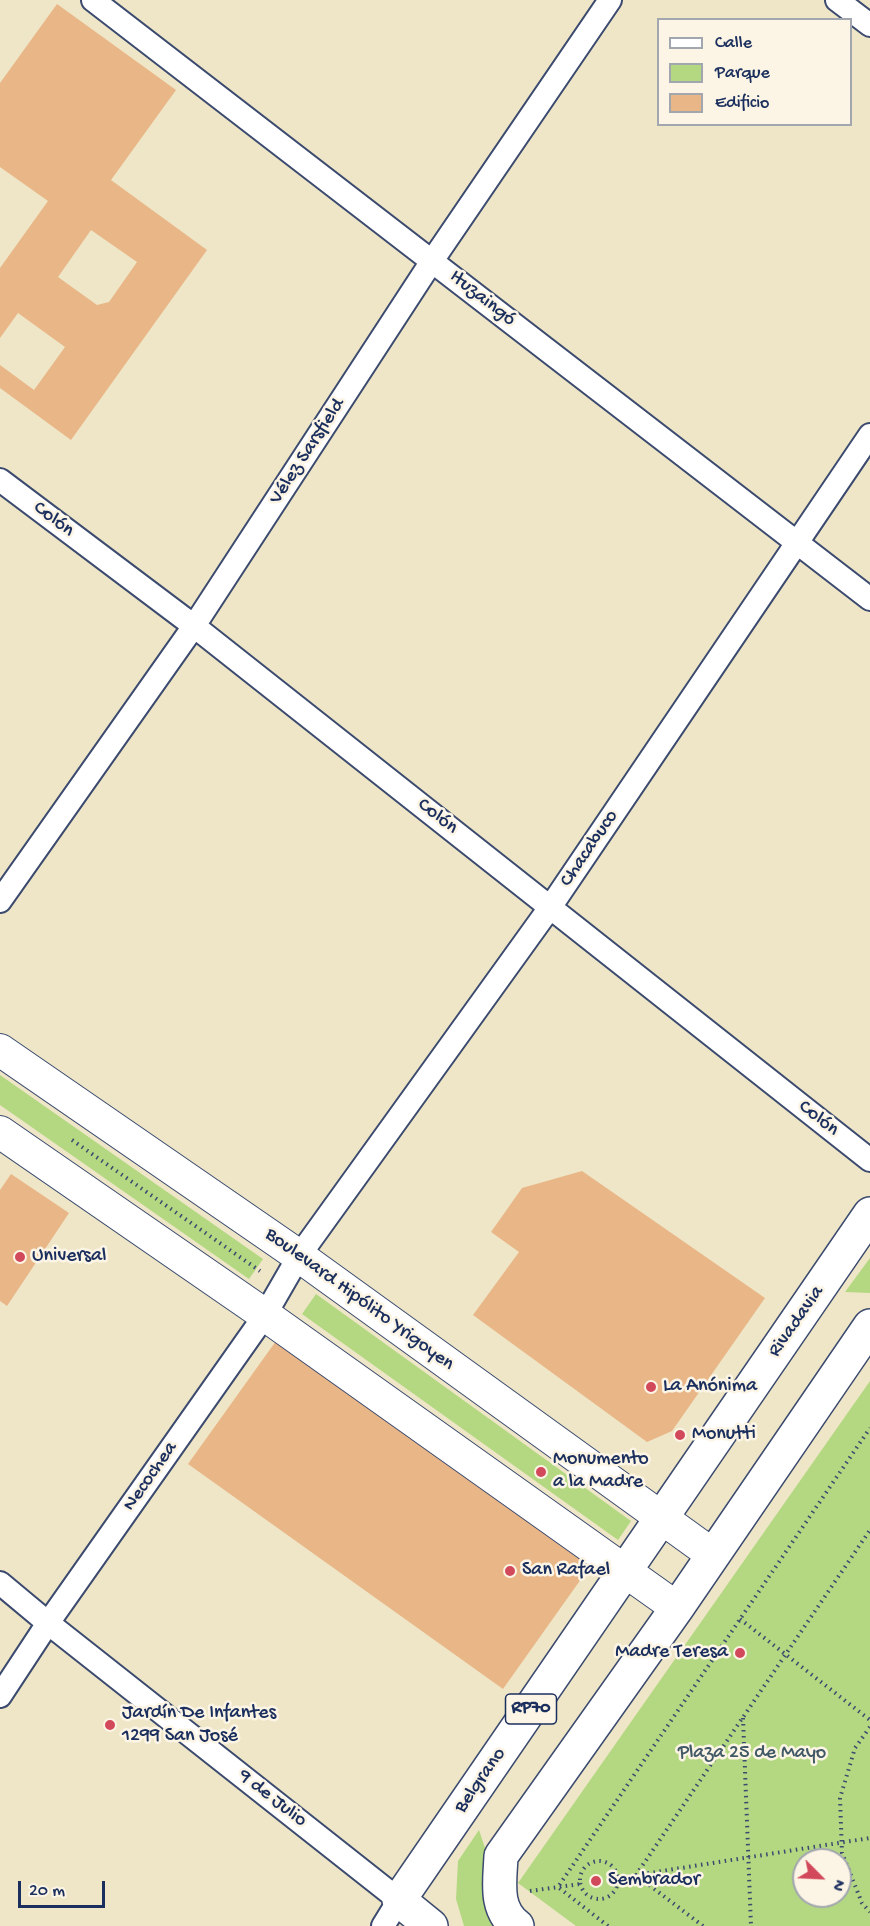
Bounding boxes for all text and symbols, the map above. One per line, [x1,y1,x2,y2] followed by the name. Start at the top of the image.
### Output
[657,18,852,126] legend
[715,33,752,54] text: Calle
[715,63,770,84] text: Parque
[715,93,769,114] text: Edificio
[444,266,520,332] street label: Ituzaingó
[265,395,351,509] street label: Vélez Sarsfield
[28,497,78,543] street label: Colón
[412,794,462,840] street label: Colón
[556,806,624,892] street label: Chacabuco
[793,1096,843,1142] street label: Colón
[260,1223,458,1377] street label: Boulevard Hipólito Yrigoyen
[32,1245,106,1269] place label: Universal
[13,1250,27,1264] marker: Universal
[764,1282,830,1362] street label: Rivadavia
[663,1375,757,1399] place label: La Anónima
[644,1380,658,1394] marker: La Anónima
[692,1423,756,1447] place label: Monutti
[673,1428,687,1442] marker: Monutti
[118,1438,184,1516] street label: Necochea
[553,1448,649,1495] place label: Monumento a la Madre
[534,1465,548,1479] marker: Monumento a la Madre
[522,1559,610,1583] place label: San Rafael
[503,1564,517,1578] marker: San Rafael
[615,1641,728,1665] place label: Madre Teresa
[733,1646,747,1660] marker: Madre Teresa
[506,1694,556,1724] road number: RP70
[122,1702,276,1749] place label: Jardín De Infantes 1299 San José
[103,1718,117,1732] marker: Jardín De Infantes 1299 San José
[678,1742,826,1766] park label: Plaza 25 de Mayo
[450,1744,512,1818] street label: Belgrano
[233,1765,311,1833] street label: 9 de Julio
[792,1848,852,1908] north arrow
[21,1869,108,1907] scale bar
[608,1869,700,1893] place label: Sembrador
[589,1874,603,1888] marker: Sembrador
[826,1876,848,1893] text: N
[29,1881,65,1902] text: 20 m

